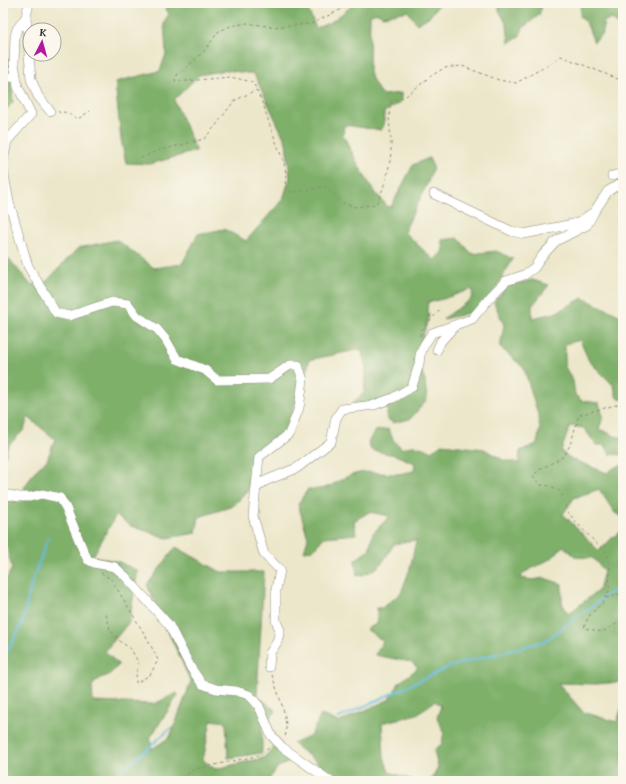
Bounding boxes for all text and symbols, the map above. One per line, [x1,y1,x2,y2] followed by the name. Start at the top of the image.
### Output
[22,22,62,62] north arrow
[39,24,47,40] text: K

